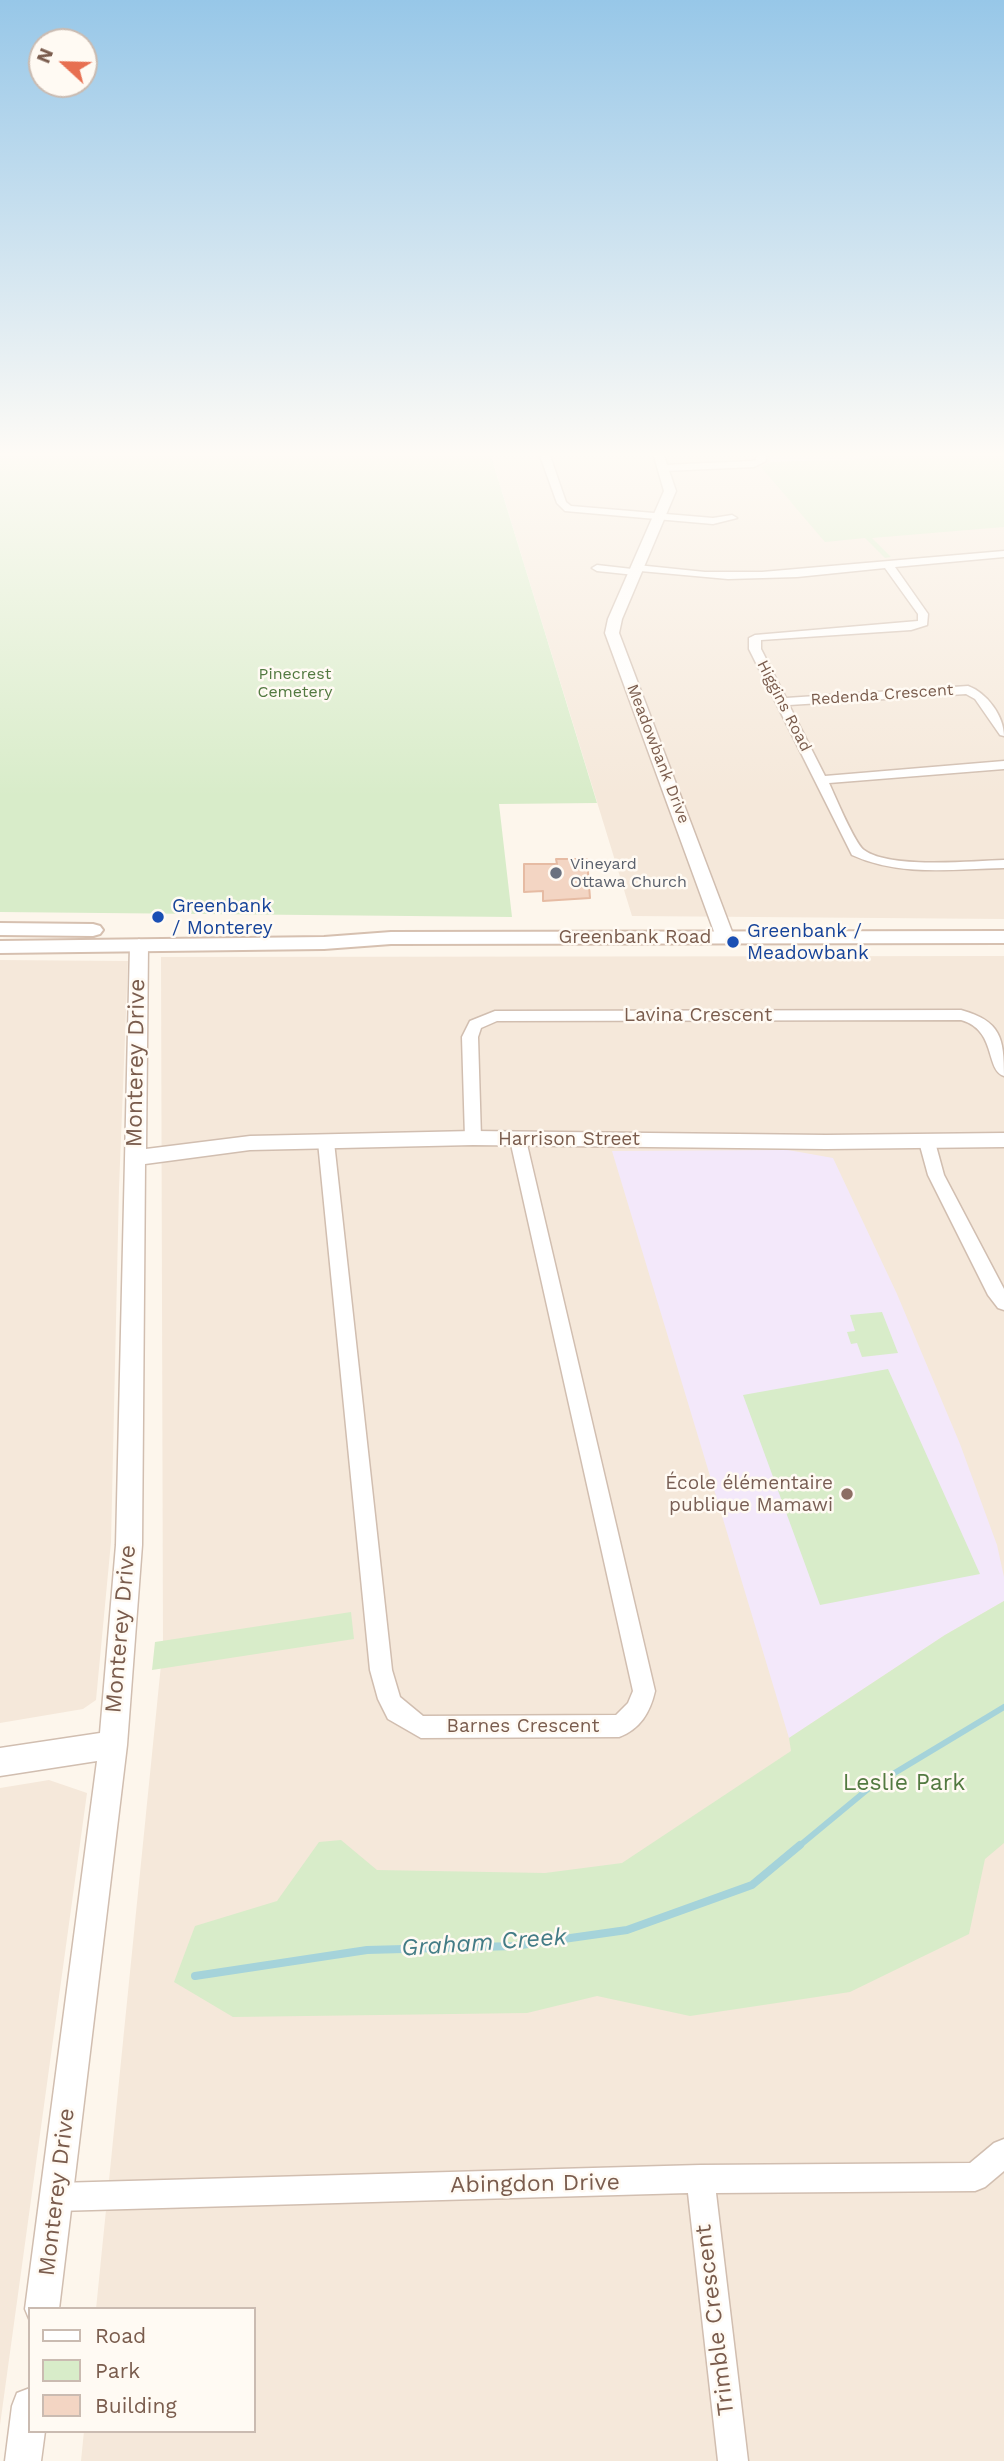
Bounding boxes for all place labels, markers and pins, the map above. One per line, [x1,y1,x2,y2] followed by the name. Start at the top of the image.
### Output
[570,854,687,892] place label: Vineyard Ottawa Church
[548,865,564,881] marker: Vineyard Ottawa Church
[172,895,273,939] place label: Greenbank / Monterey
[150,909,166,925] marker: Greenbank / Monterey
[747,920,869,964] place label: Greenbank / Meadowbank
[725,934,741,950] marker: Greenbank / Meadowbank
[665,1472,833,1516] place label: École élémentaire publique Mamawi
[839,1486,855,1502] marker: École élémentaire publique Mamawi

